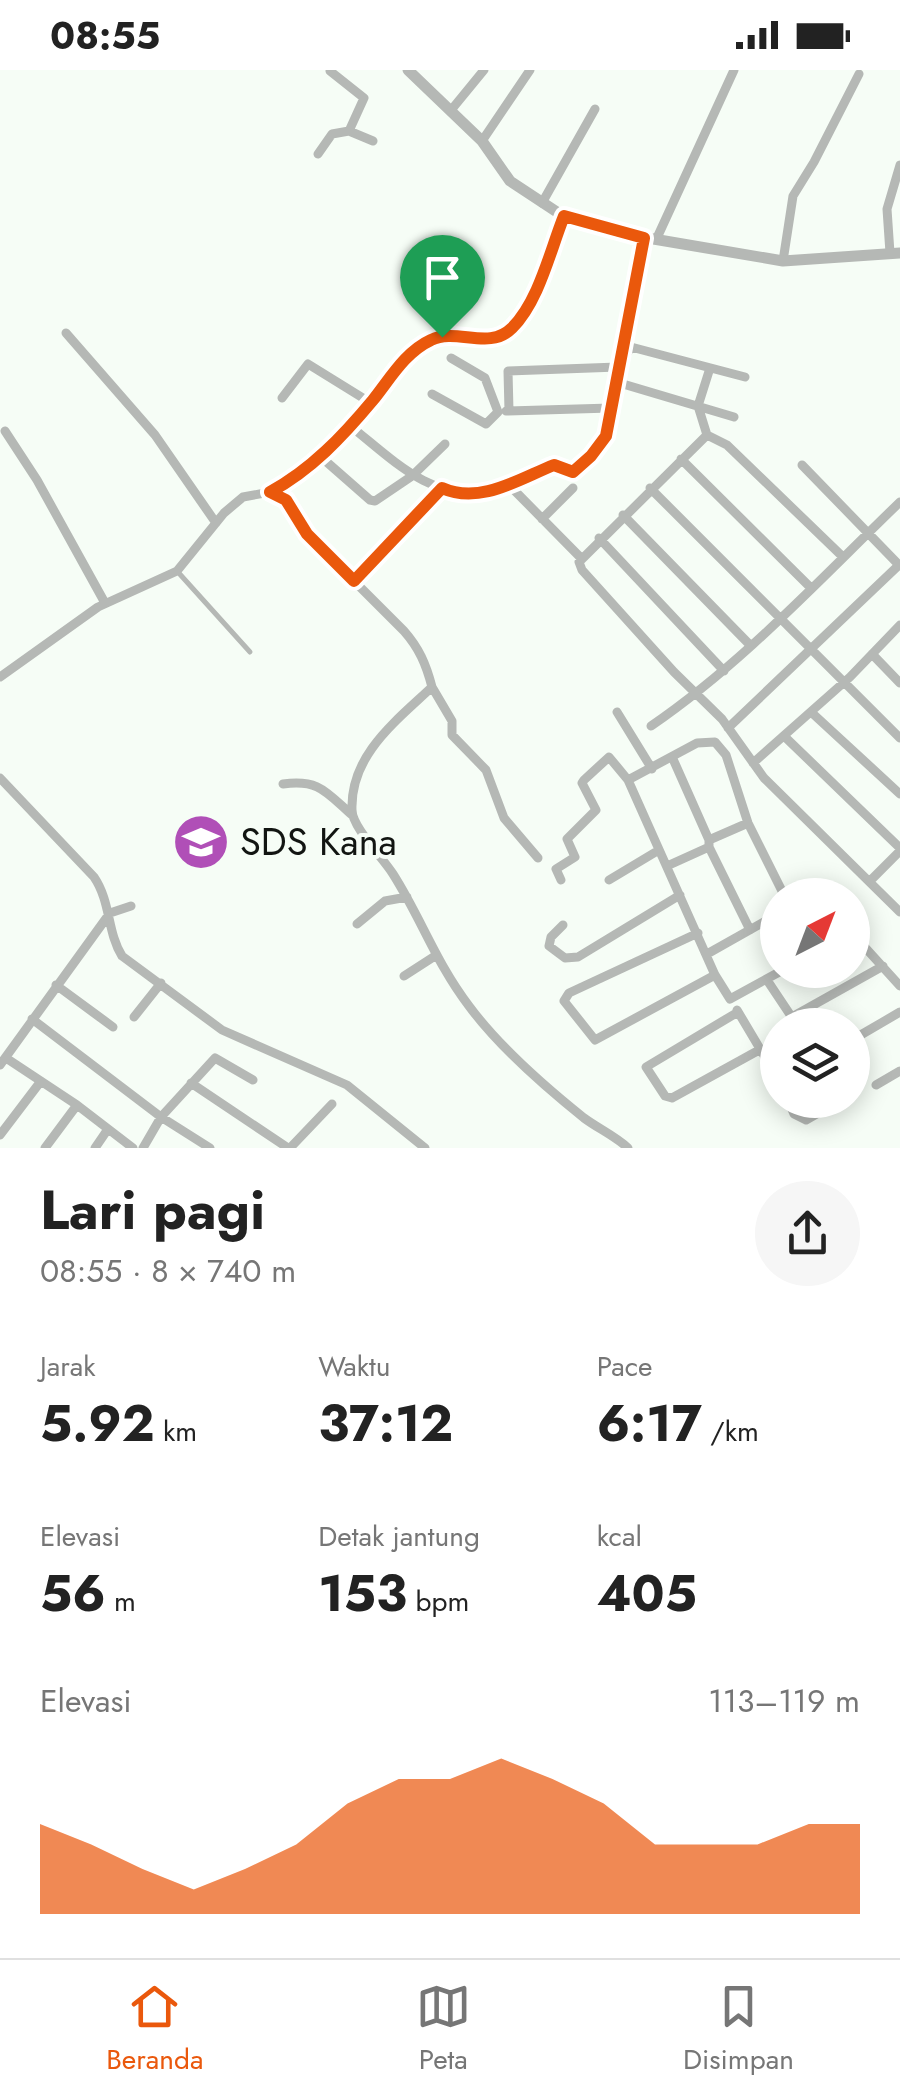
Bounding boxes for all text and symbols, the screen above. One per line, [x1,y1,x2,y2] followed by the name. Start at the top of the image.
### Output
[50,8,160,63] text: 08:55
[400,235,485,338] pin
[415,250,470,305] icon: arrive
[171,812,231,872] school or university icon: SDS Kana
[240,814,397,869] place label: SDS Kana
[760,878,870,988] north arrow
[760,878,870,1118] map controls
[760,1008,870,1118] button: layers
[40,1170,265,1250] text: Lari pagi
[755,1181,860,1286] button: share
[40,1248,296,1294] text: 08:55 · 8 × 740 m
[40,1346,96,1387] text: Jarak
[318,1346,390,1387] text: Waktu
[597,1346,652,1387] text: Pace
[40,1387,155,1460] text: 5.92
[318,1387,453,1460] text: 37:12
[597,1387,702,1460] text: 6:17
[155,1411,197,1452] text: km
[702,1411,759,1452] text: /km
[40,1516,120,1557] text: Elevasi
[318,1516,480,1557] text: Detak jantung
[597,1516,642,1557] text: kcal
[40,1557,106,1630] text: 56
[318,1557,407,1630] text: 153
[597,1557,697,1630] text: 405
[106,1581,136,1622] text: m
[407,1581,469,1622] text: bpm
[40,1678,132,1724] text: Elevasi
[708,1678,860,1724] text: 113–119 m
[106,1979,203,2080] tab: Beranda
[416,1979,471,2080] tab: Peta
[683,1979,794,2080] tab: Disimpan

